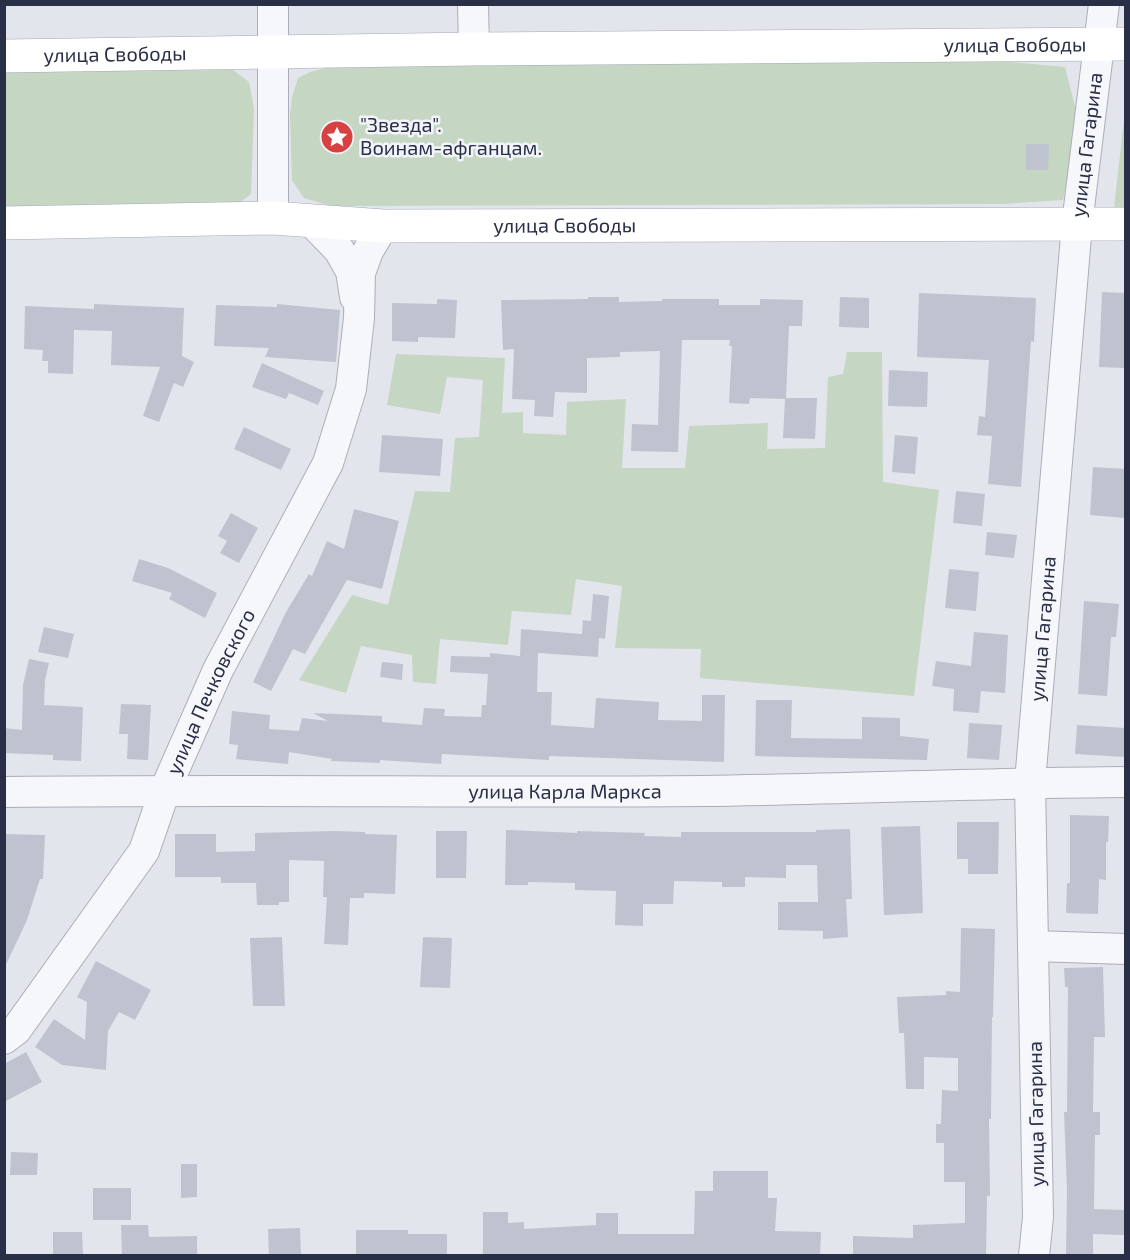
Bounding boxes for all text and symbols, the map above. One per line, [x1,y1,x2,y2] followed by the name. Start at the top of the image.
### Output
[943,31,1087,57] street label: улица Свободы
[43,40,187,67] street label: улица Свободы
[1065,71,1107,219] street label: улица Гагарина
[360,112,542,159] place label: "Звезда". Воинам-афганцам.
[319,119,355,155] place icon: "Звезда". Воинам-афганцам.
[493,212,636,238] street label: улица Свободы
[1024,555,1060,703] street label: улица Гагарина
[160,604,259,778] street label: улица Печковского
[468,778,662,804] street label: улица Карла Маркса
[1022,1041,1049,1187] street label: улица Гагарина

